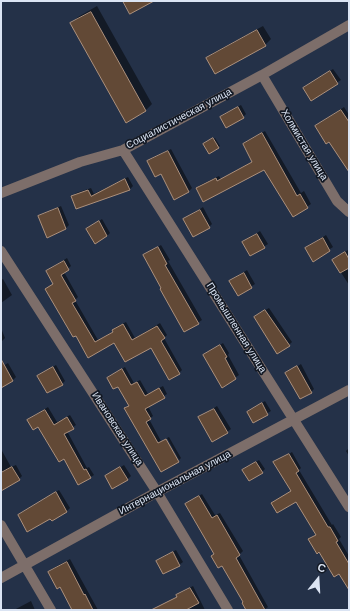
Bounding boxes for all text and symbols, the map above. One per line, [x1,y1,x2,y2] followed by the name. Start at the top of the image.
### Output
[124,86,234,152] street label: Социалистическая улица
[278,107,330,183] street label: Холмистая улица
[203,281,269,375] street label: Промышленная улица
[89,390,145,468] street label: Ивановская улица
[117,448,233,518] street label: Интернациональная улица
[298,559,338,599] north arrow
[316,560,328,575] text: С

